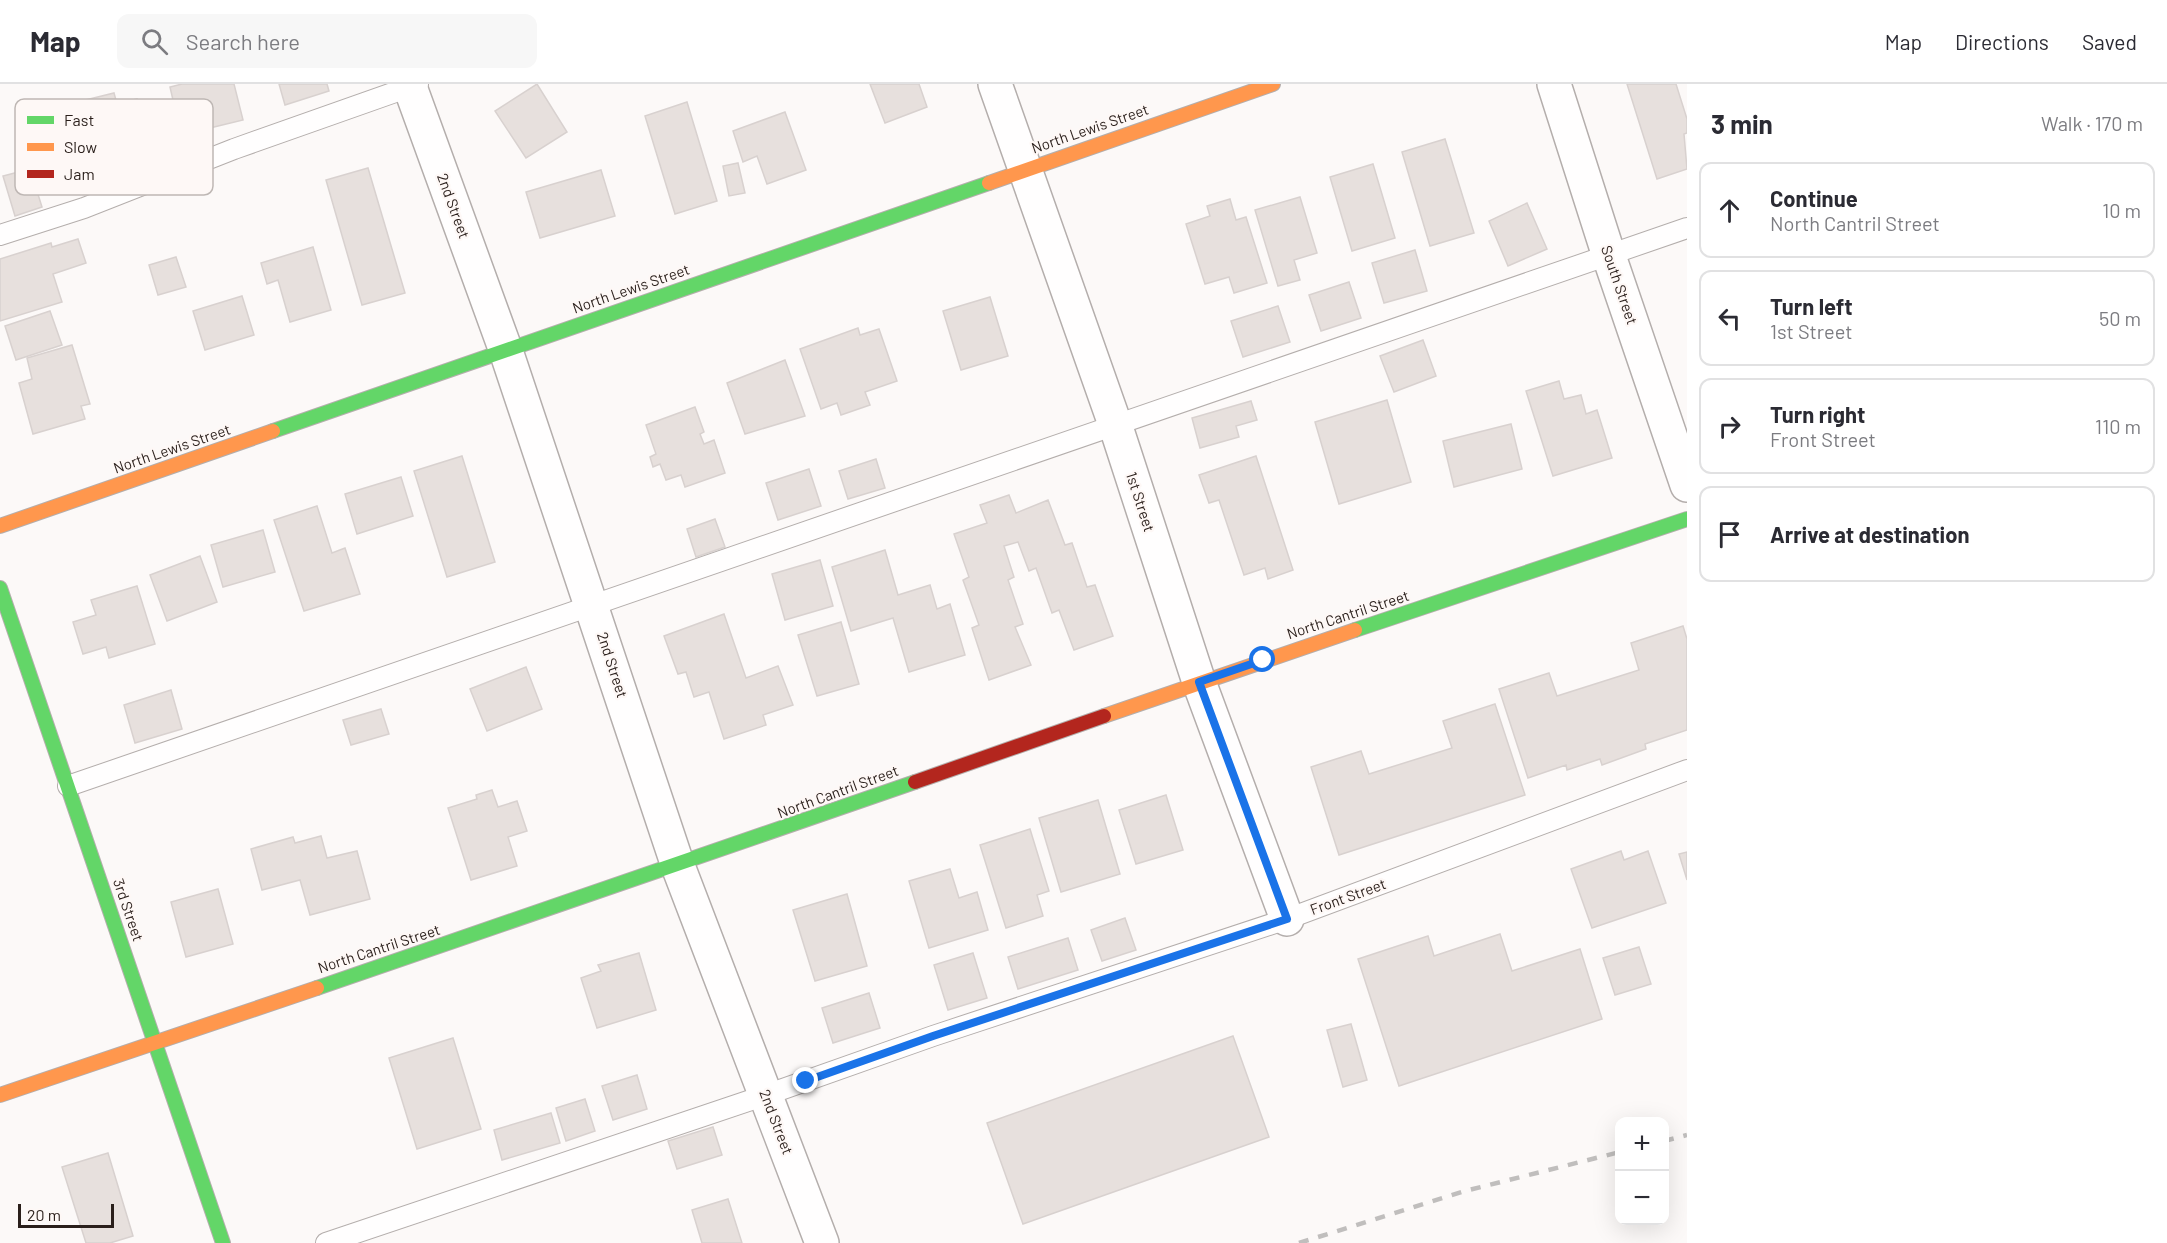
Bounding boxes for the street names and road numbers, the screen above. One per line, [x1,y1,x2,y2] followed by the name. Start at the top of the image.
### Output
[1029,100,1151,157] street label: North Lewis Street
[434,171,474,241] street label: 2nd Street
[1598,243,1642,327] street label: South Street
[570,260,692,317] street label: North Lewis Street
[111,420,233,477] street label: North Lewis Street
[1123,469,1159,534] street label: 1st Street
[1284,586,1411,642] street label: North Cantril Street
[594,629,632,700] street label: 2nd Street
[775,761,901,821] street label: North Cantril Street
[1307,874,1388,918] street label: Front Street
[110,876,148,943] street label: 3rd Street
[315,920,442,976] street label: North Cantril Street
[756,1087,798,1157] street label: 2nd Street

